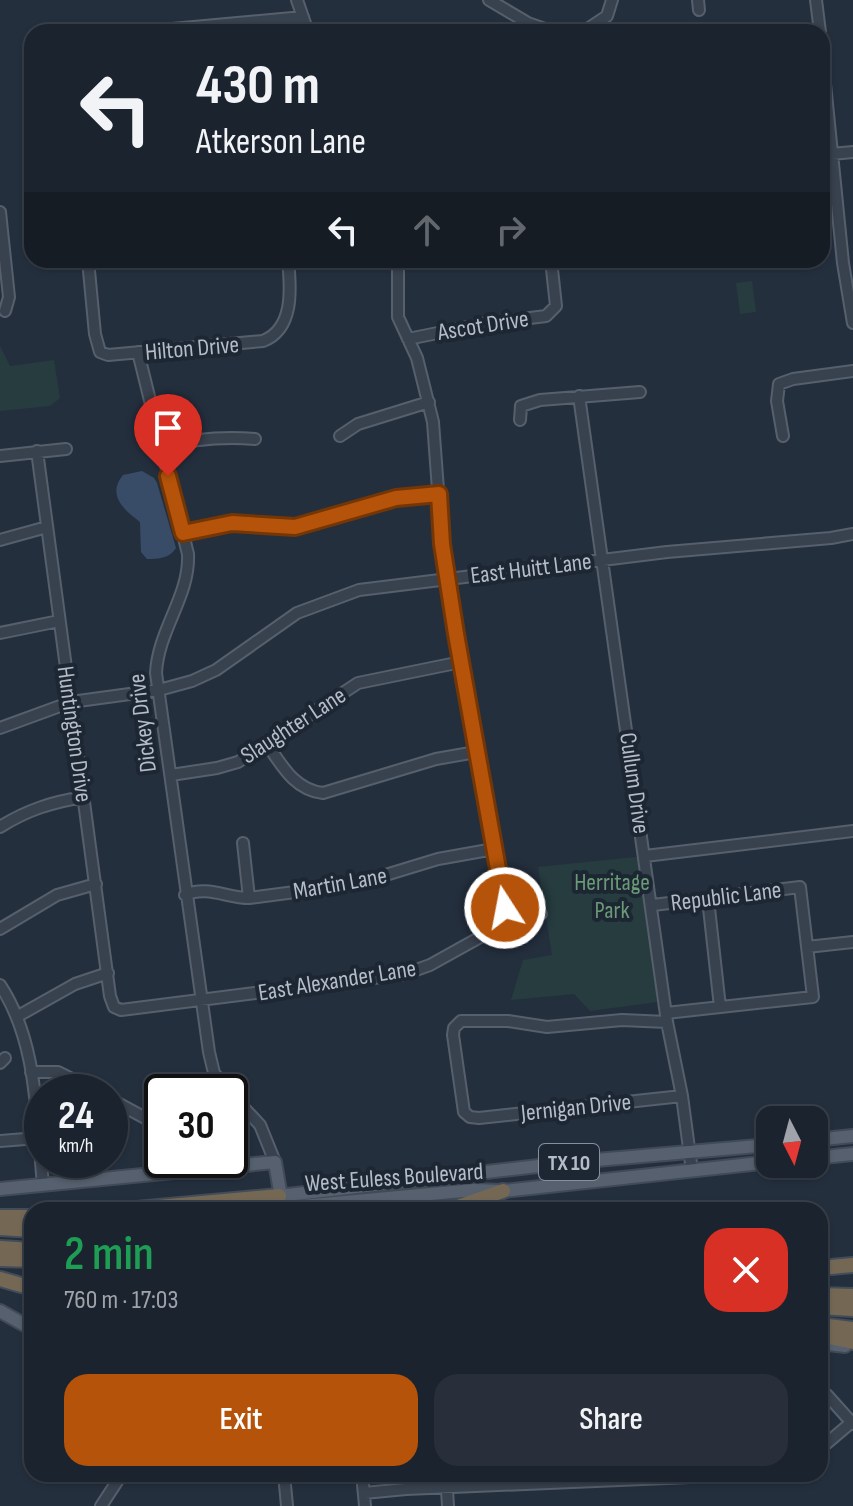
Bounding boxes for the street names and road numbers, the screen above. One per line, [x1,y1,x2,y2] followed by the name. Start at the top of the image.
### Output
[435,304,531,347] street label: Ascot Drive
[144,330,240,367] street label: Hilton Drive
[469,547,593,590] street label: East Huitt Lane
[51,664,98,804] street label: Huntington Drive
[122,672,163,774] street label: Dickey Drive
[235,681,351,770] street label: Slaughter Lane
[613,731,656,835] street label: Cullum Drive
[291,861,389,906] street label: Martin Lane
[669,875,783,918] street label: Republic Lane
[256,954,418,1007] street label: East Alexander Lane
[518,1087,633,1128] street label: Jernigan Drive
[539,1144,599,1180] road number: TX 10
[304,1157,484,1198] street label: West Euless Boulevard

